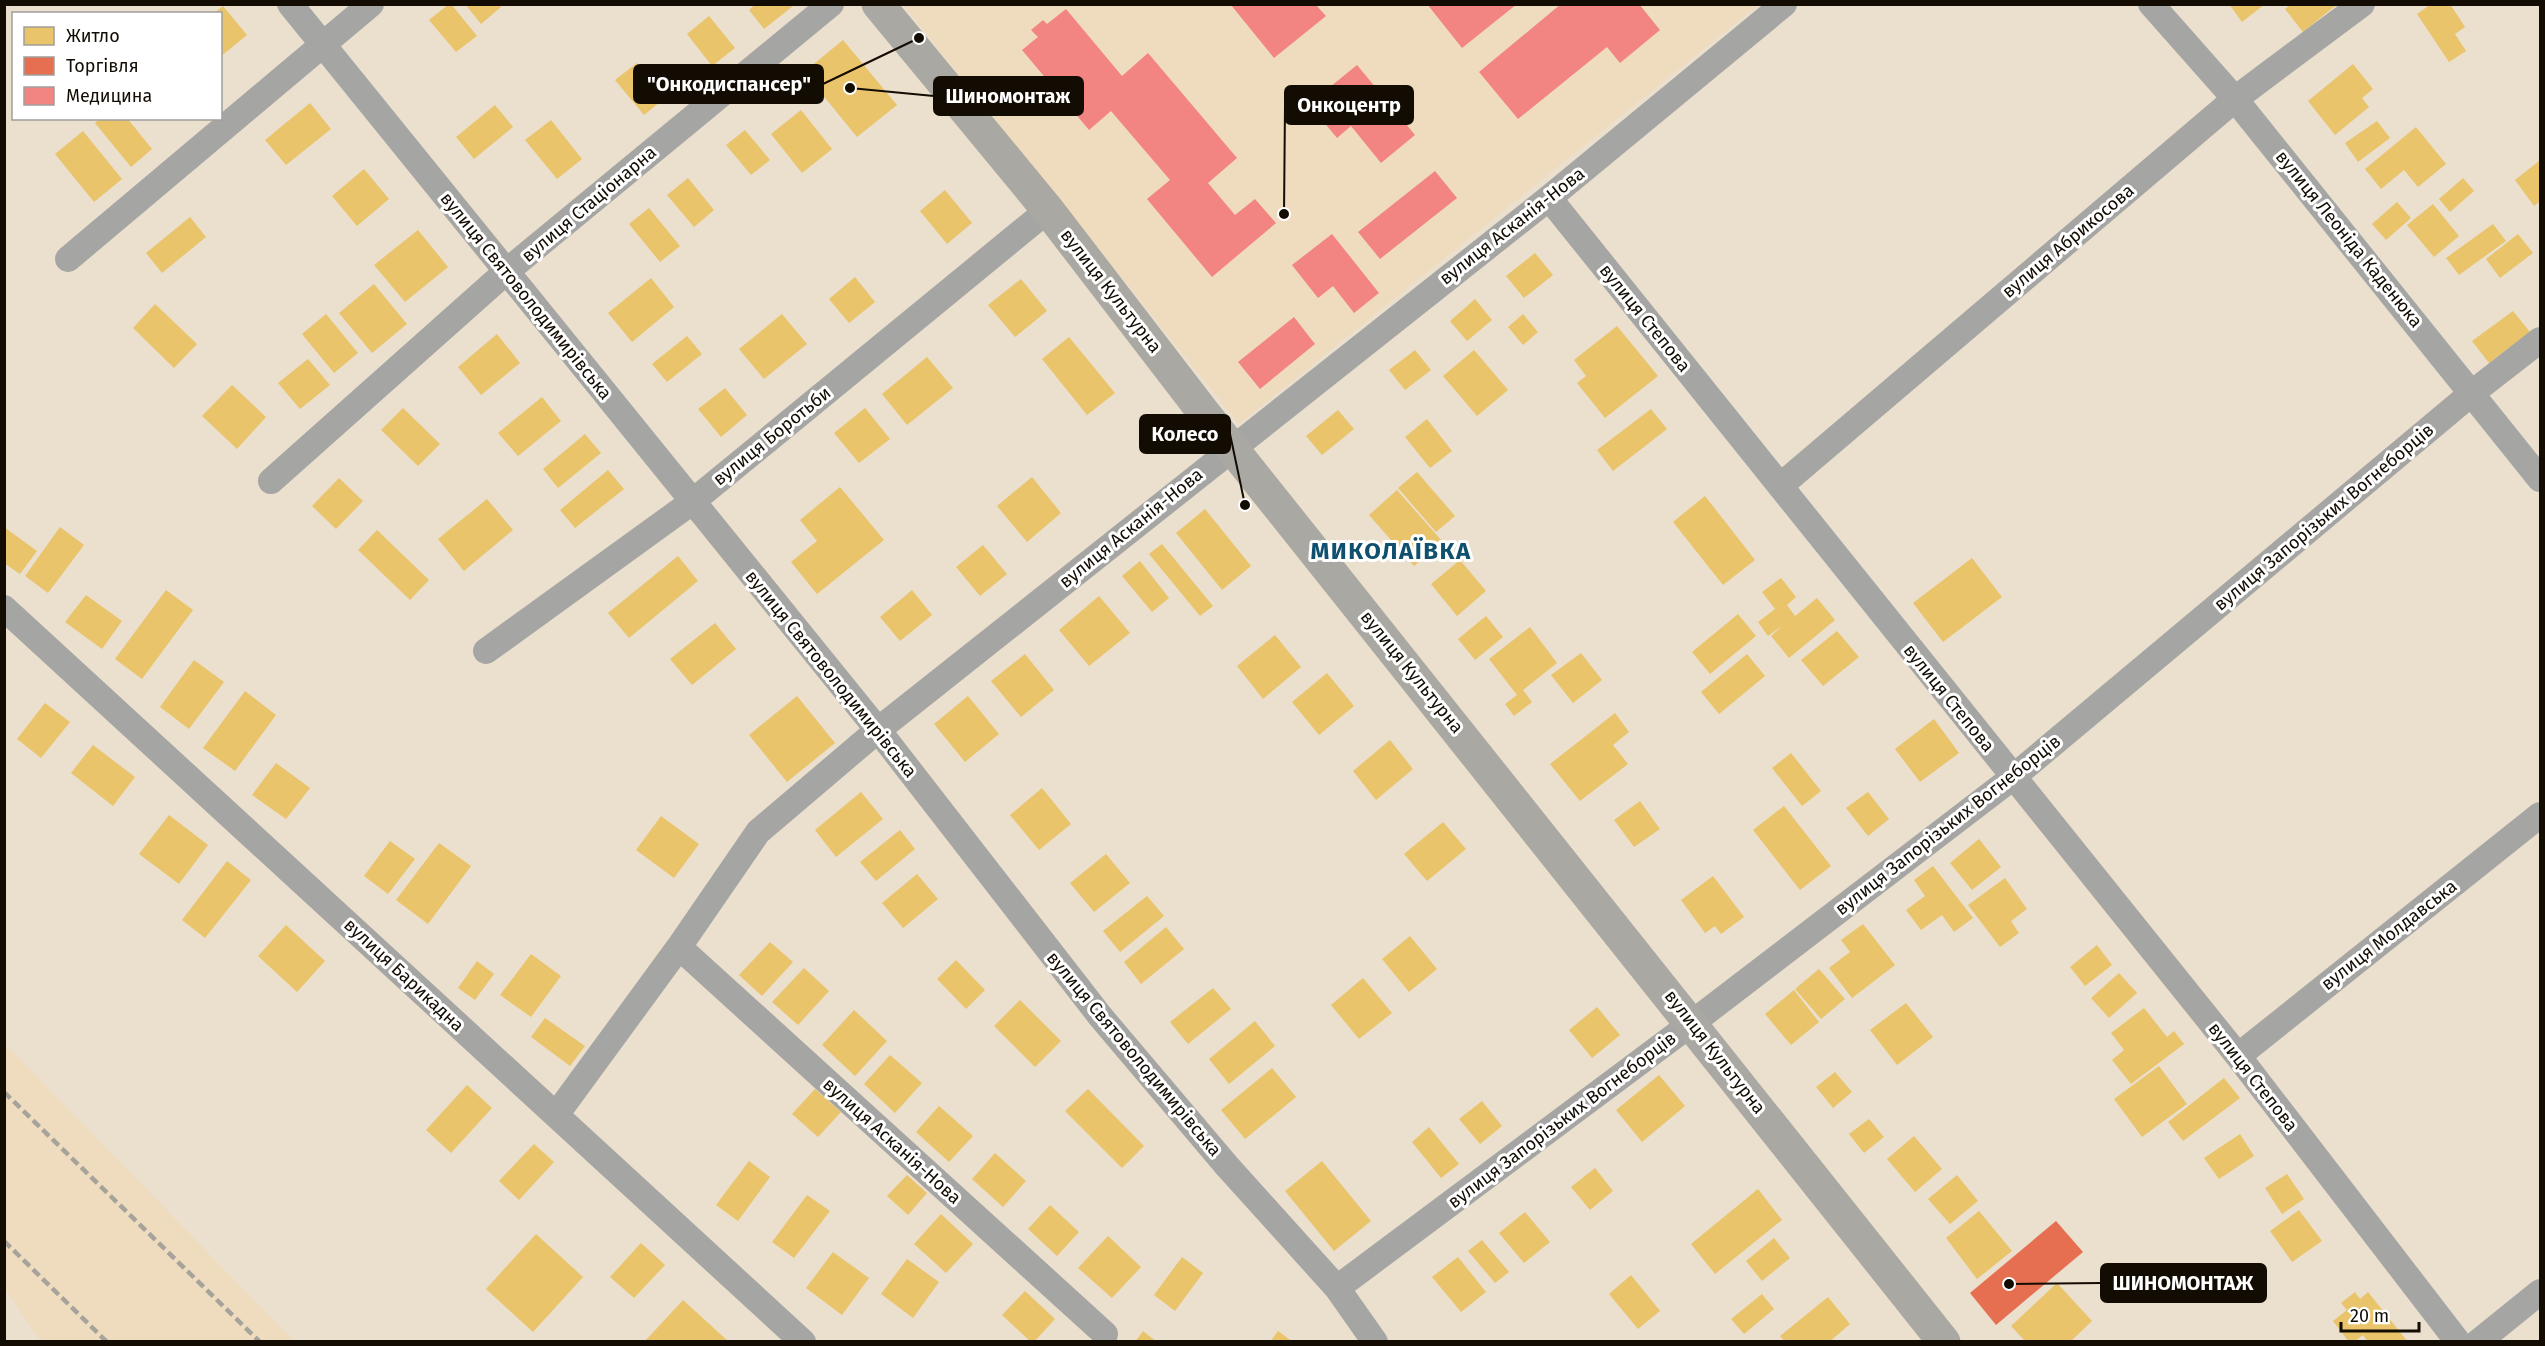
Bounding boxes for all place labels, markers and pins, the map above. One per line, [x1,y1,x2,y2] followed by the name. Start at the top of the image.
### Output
[634,65,823,103] callout: "Онкодиспансер"
[934,77,1083,115] callout: Шиномонтаж
[1285,86,1413,124] callout: Онкоцентр
[1140,415,1230,453] callout: Колесо
[2101,1264,2266,1302] callout: ШИНОМОНТАЖ

